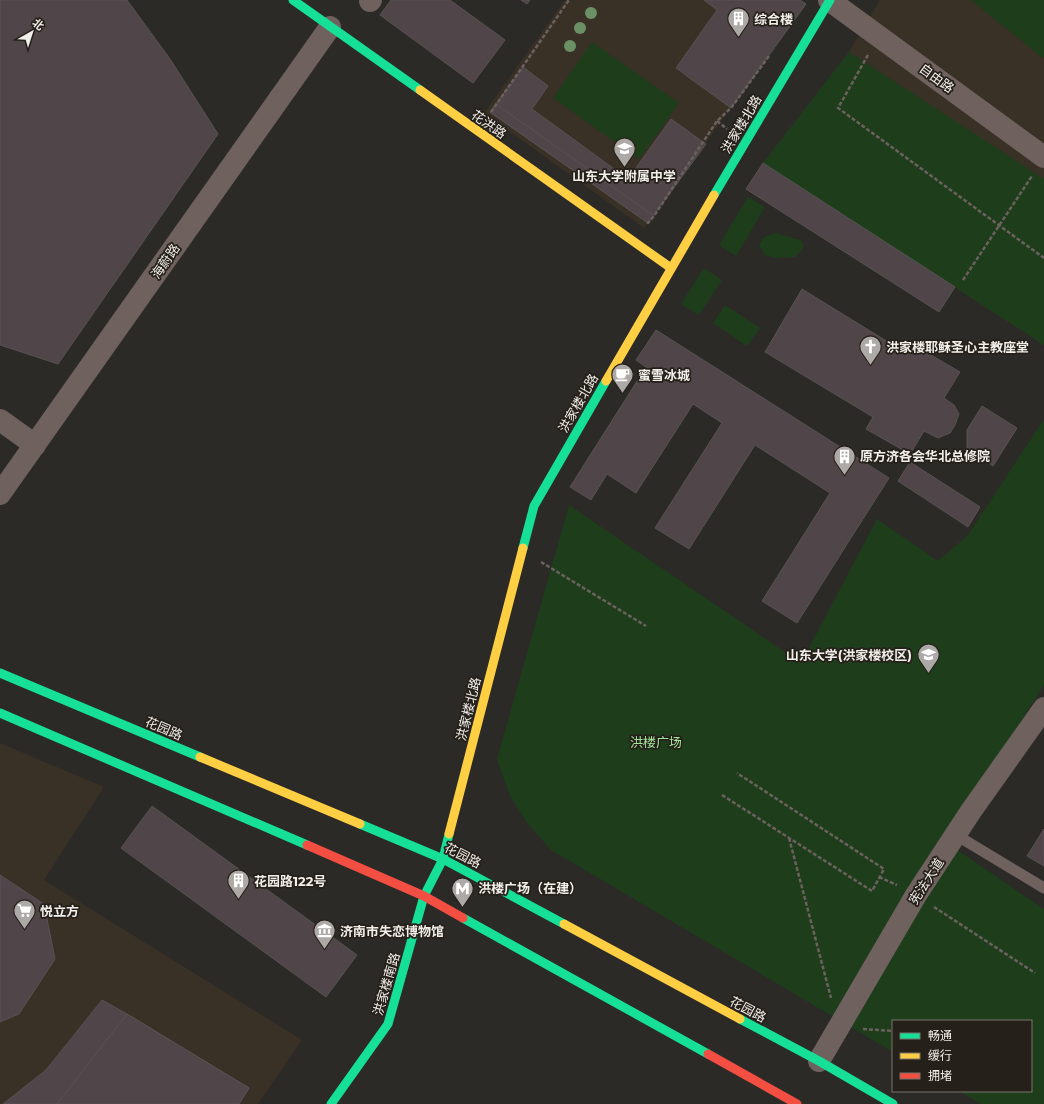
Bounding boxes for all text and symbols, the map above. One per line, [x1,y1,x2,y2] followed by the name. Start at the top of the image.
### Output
[726,6,752,39] building icon: 综合楼
[754,11,793,27] place label: 综合楼
[12,12,52,52] north arrow
[30,15,47,33] text: 北
[917,60,957,96] street label: 自由路
[717,92,765,156] street label: 洪家楼北路
[468,106,510,142] street label: 花洪路
[611,135,637,168] school or university icon: 山东大学附属中学
[572,168,676,184] place label: 山东大学附属中学
[147,240,183,282] street label: 海蔚路
[857,334,883,367] church icon: 洪家楼耶稣圣心主教座堂
[886,339,1029,355] place label: 洪家楼耶稣圣心主教座堂
[609,362,635,395] cafe icon: 蜜雪冰城
[638,367,690,383] place label: 蜜雪冰城
[555,371,601,435] street label: 洪家楼北路
[832,443,858,476] building icon: 原方济各会华北总修院
[860,448,990,464] place label: 原方济各会华北总修院
[915,642,941,675] school or university icon: 山东大学(洪家楼校区)
[786,647,912,663] place label: 山东大学(洪家楼校区)
[452,676,484,742] street label: 洪家楼北路
[143,713,185,743] street label: 花园路
[630,734,682,750] park label: 洪楼广场
[442,839,484,871] street label: 花园路
[905,855,947,907] street label: 宪法大道
[226,868,252,901] building icon: 花园路122号
[254,873,326,889] place label: 花园路122号
[449,875,475,908] metro station icon: 洪楼广场（在建）
[478,880,582,896] place label: 洪楼广场（在建）
[12,898,38,931] supermarket icon: 悦立方
[40,903,79,919] place label: 悦立方
[311,918,337,951] museum icon: 济南市失恋博物馆
[340,923,444,939] place label: 济南市失恋博物馆
[369,951,403,1017] street label: 洪家楼南路
[727,993,769,1025] street label: 花园路
[892,1020,1032,1092] legend
[928,1028,952,1043] text: 畅通
[928,1048,952,1063] text: 缓行
[928,1068,952,1083] text: 拥堵

